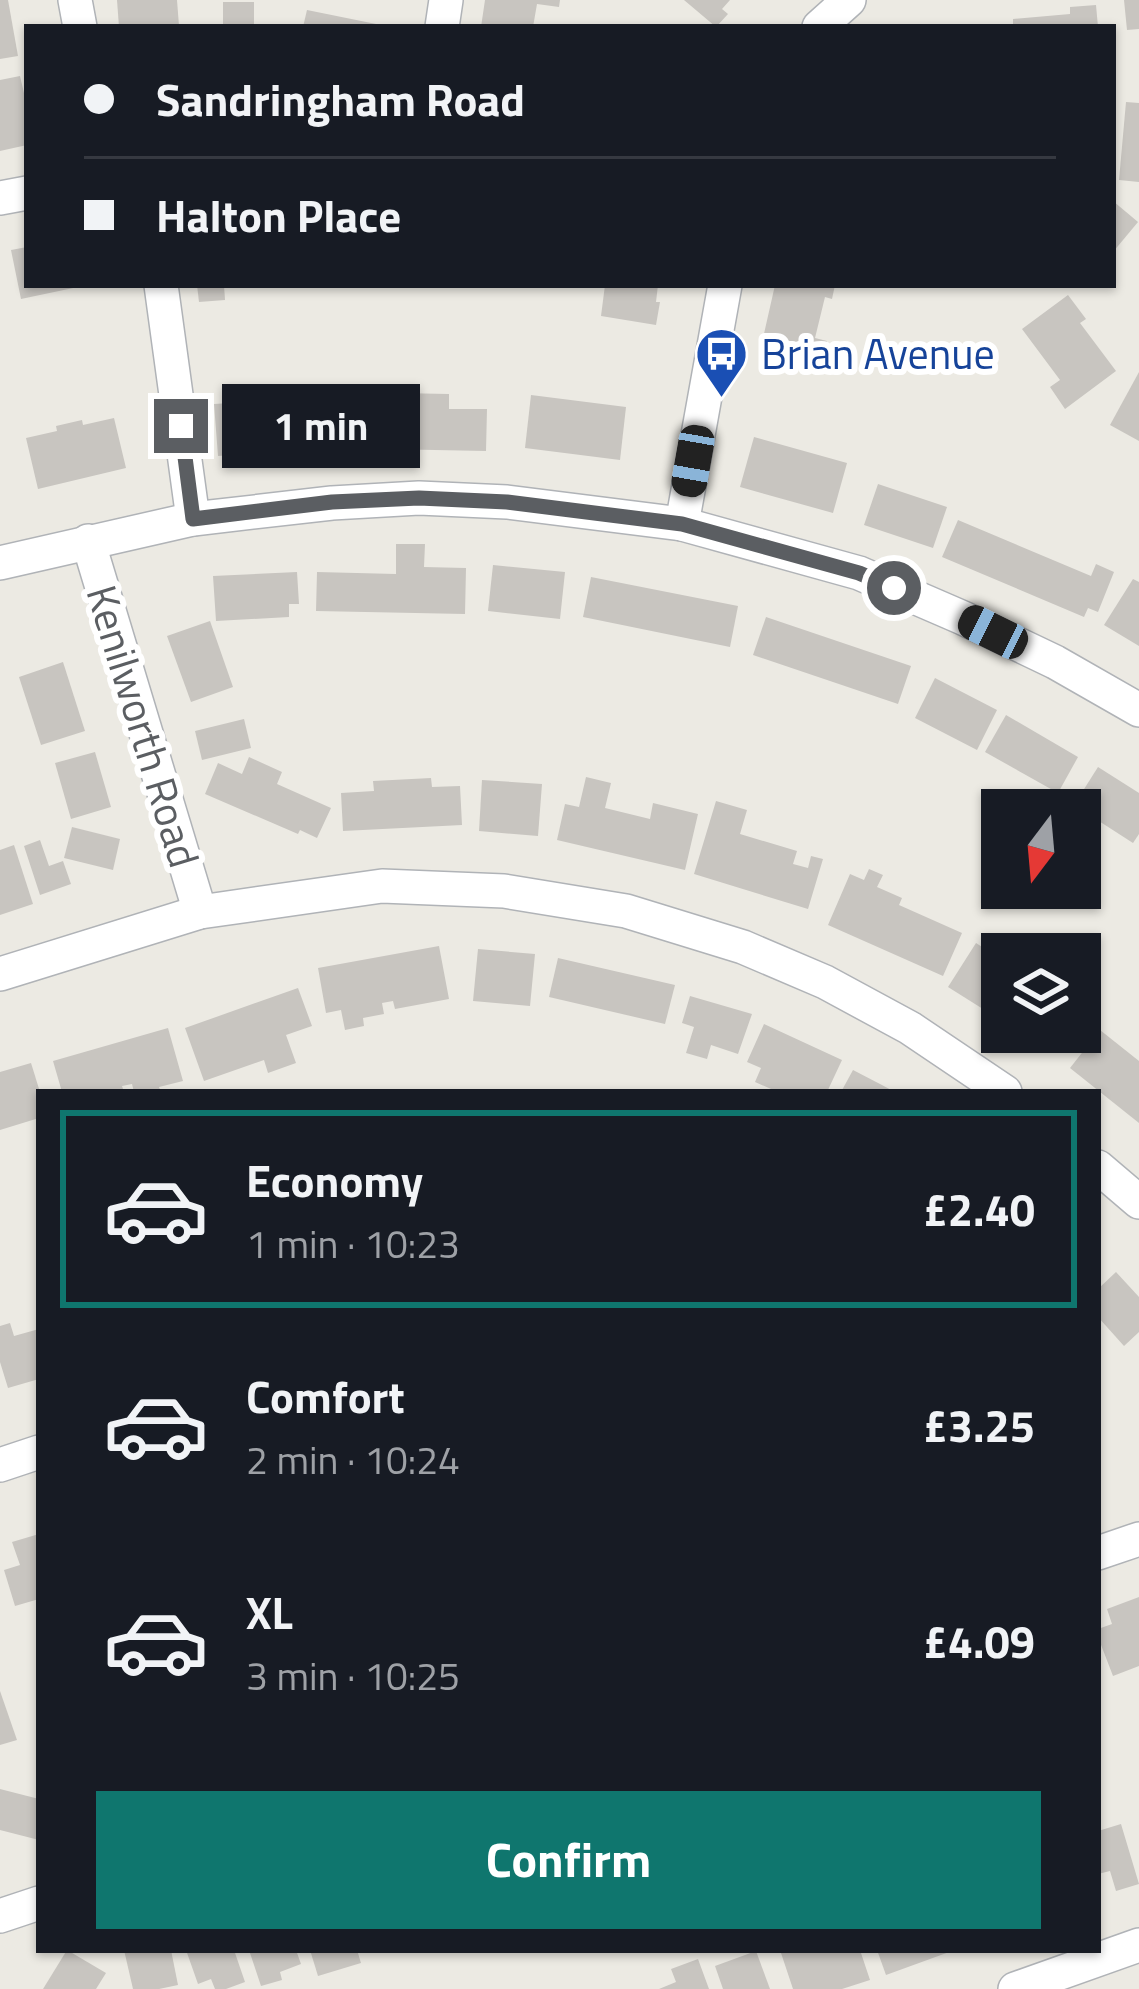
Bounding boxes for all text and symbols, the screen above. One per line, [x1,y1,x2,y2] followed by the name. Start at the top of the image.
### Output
[156,65,525,133] text: Sandringham Road
[156,181,401,249] text: Halton Place
[761,321,995,385] place label: Brian Avenue
[694,325,750,399] bus stop icon: Brian Avenue
[223,384,421,468] callout: 1 min
[274,396,368,455] text: 1 min
[154,399,208,453] route end
[669,422,717,500] car
[867,561,921,615] route start
[71,577,217,875] street label: Kenilworth Road
[953,600,1033,664] car
[981,789,1101,909] north arrow
[981,789,1101,1053] map controls
[981,933,1101,1053] button: layers
[246,1146,423,1214] text: Economy
[102,1155,210,1263] icon: car
[923,1175,1035,1243] text: £2.40
[246,1214,460,1273] text: 1 min · 10:23
[246,1362,405,1430] text: Comfort
[102,1371,210,1479] icon: car
[923,1391,1035,1459] text: £3.25
[246,1430,460,1489] text: 2 min · 10:24
[246,1578,293,1646] text: XL
[102,1587,210,1695] icon: car
[923,1607,1035,1675] text: £4.09
[246,1646,460,1705] text: 3 min · 10:25
[96,1791,1041,1929] button: Confirm

